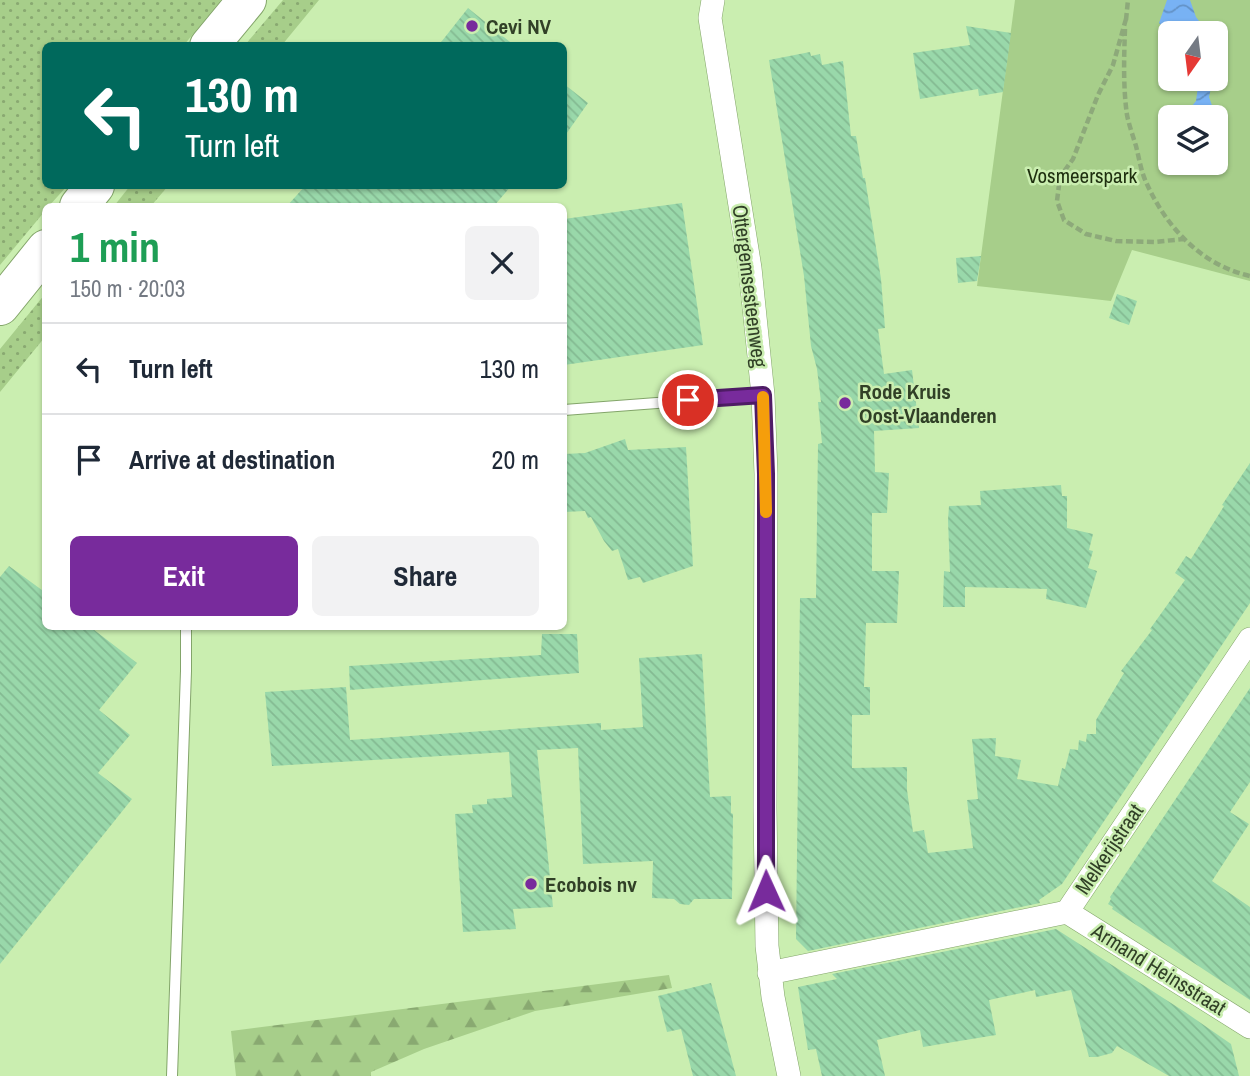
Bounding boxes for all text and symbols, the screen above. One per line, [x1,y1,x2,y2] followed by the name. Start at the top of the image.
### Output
[486,12,552,41] place label: Cevi NV
[464,18,480,34] marker: Cevi NV
[1158,21,1228,91] north arrow
[1158,21,1228,175] map controls
[185,61,299,127] text: 130 m
[70,70,161,161] icon: left
[1158,105,1228,175] button: layers
[185,124,279,167] text: Turn left
[1027,161,1137,190] park label: Vosmeerspark
[726,203,774,369] street label: Ottergemsesteenweg
[70,219,160,275] text: 1 min
[465,226,539,300] button: close
[70,273,185,304] text: 150 m · 20:03
[70,350,108,388] icon: left
[129,351,213,386] text: Turn left
[480,351,539,386] text: 130 m
[658,370,718,430] pin
[859,377,997,430] place label: Rode Kruis Oost-Vlaanderen
[669,381,707,419] icon: arrive
[837,395,853,411] marker: Rode Kruis Oost-Vlaanderen
[70,441,108,479] icon: arrive
[129,442,335,477] text: Arrive at destination
[492,442,539,477] text: 20 m
[70,536,298,616] button: Exit
[312,536,539,616] button: Share
[1068,798,1150,900] street label: Melkerijstraat
[729,854,803,928] position arrow
[545,870,637,899] place label: Ecobois nv
[523,876,539,892] marker: Ecobois nv
[1086,916,1232,1022] street label: Armand Heinsstraat

